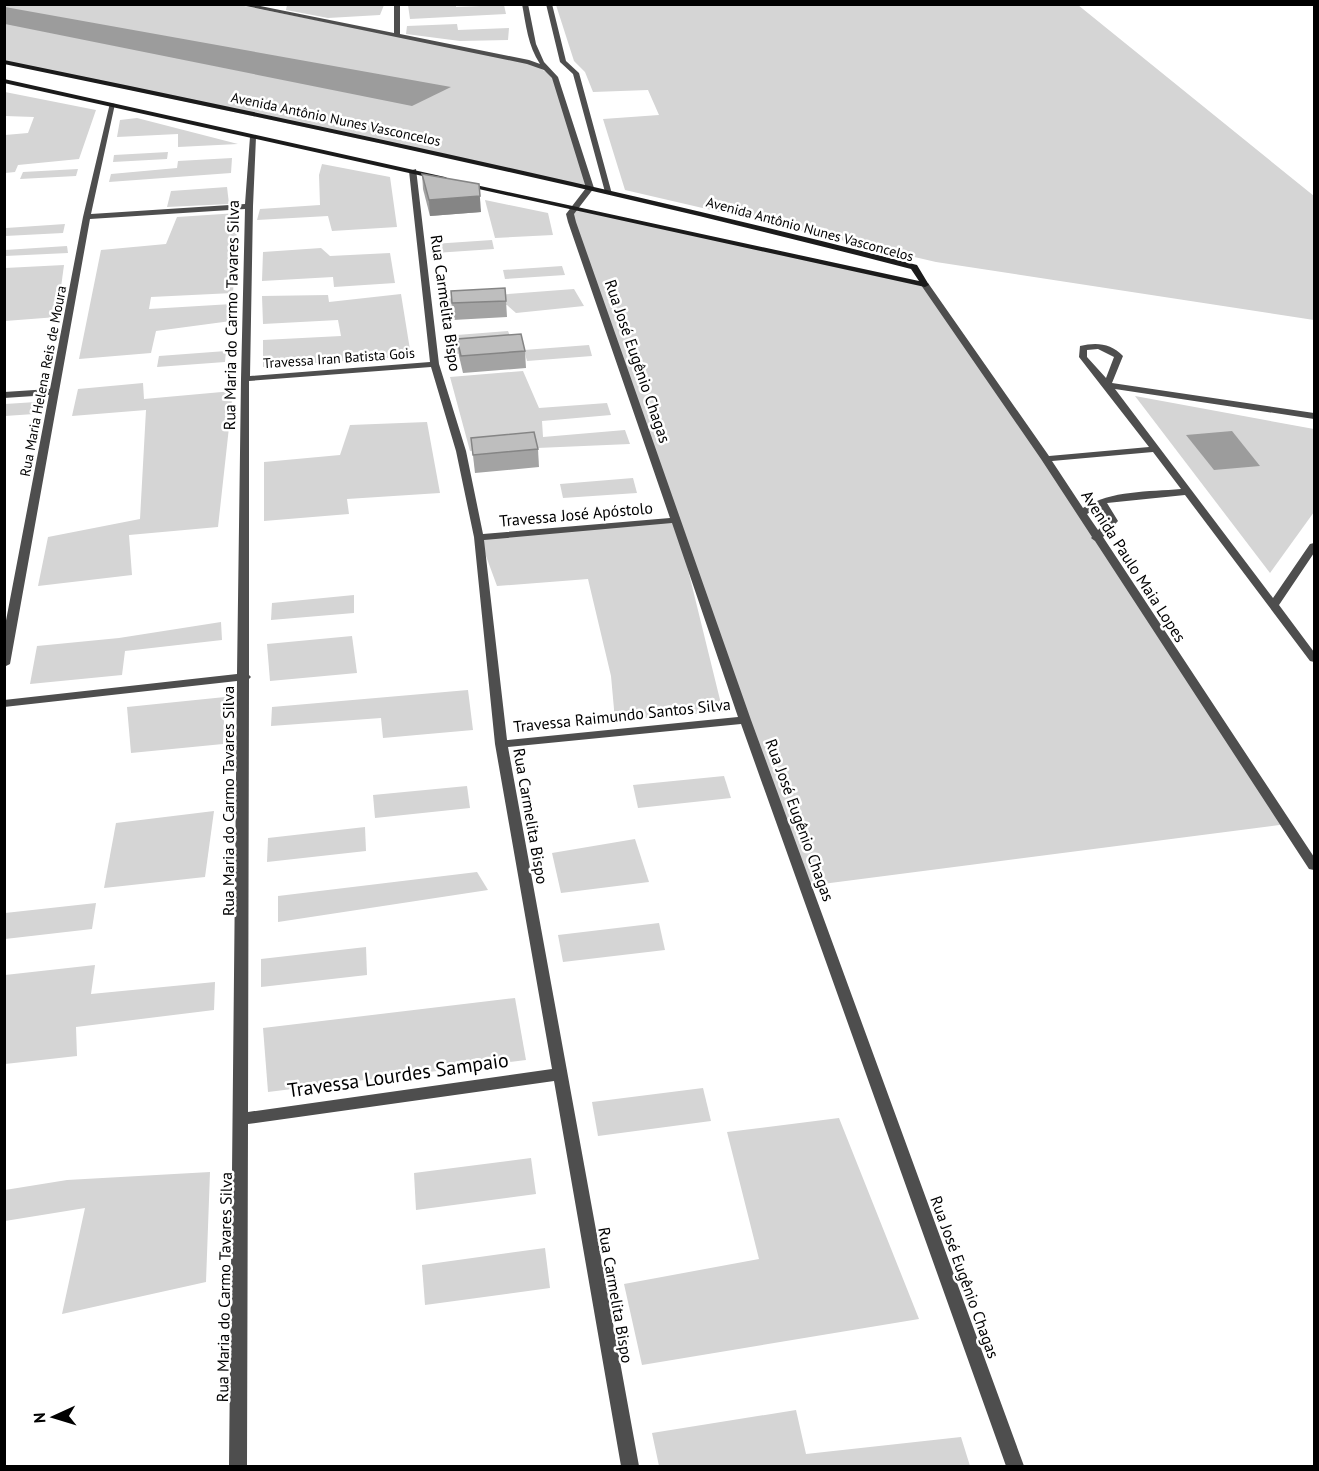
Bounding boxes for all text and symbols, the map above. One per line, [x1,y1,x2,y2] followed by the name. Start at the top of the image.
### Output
[229,88,443,150] street label: Avenida Antônio Nunes Vasconcelos
[704,193,916,265] street label: Avenida Antônio Nunes Vasconcelos
[219,200,243,430] street label: Rua Maria do Carmo Tavares Silva
[427,233,465,373] street label: Rua Carmelita Bispo
[601,277,675,446] street label: Rua José Eugênio Chagas
[16,284,70,478] street label: Rua Maria Helena Reis de Moura
[263,344,416,372] street label: Travessa Iran Batista Gois
[1077,486,1191,646] street label: Avenida Paulo Maia Lopes
[498,497,654,531] street label: Travessa José Apóstolo
[218,686,238,916] street label: Rua Maria do Carmo Tavares Silva
[512,694,732,736] street label: Travessa Raimundo Santos Silva
[761,736,839,904] street label: Rua José Eugênio Chagas
[509,746,553,886] street label: Rua Carmelita Bispo
[286,1047,510,1103] street label: Travessa Lourdes Sampaio
[212,1172,236,1402] street label: Rua Maria do Carmo Tavares Silva
[926,1193,1004,1361] street label: Rua José Eugênio Chagas
[594,1225,638,1365] street label: Rua Carmelita Bispo
[24,1387,84,1447] north arrow
[29,1412,49,1424] text: N

